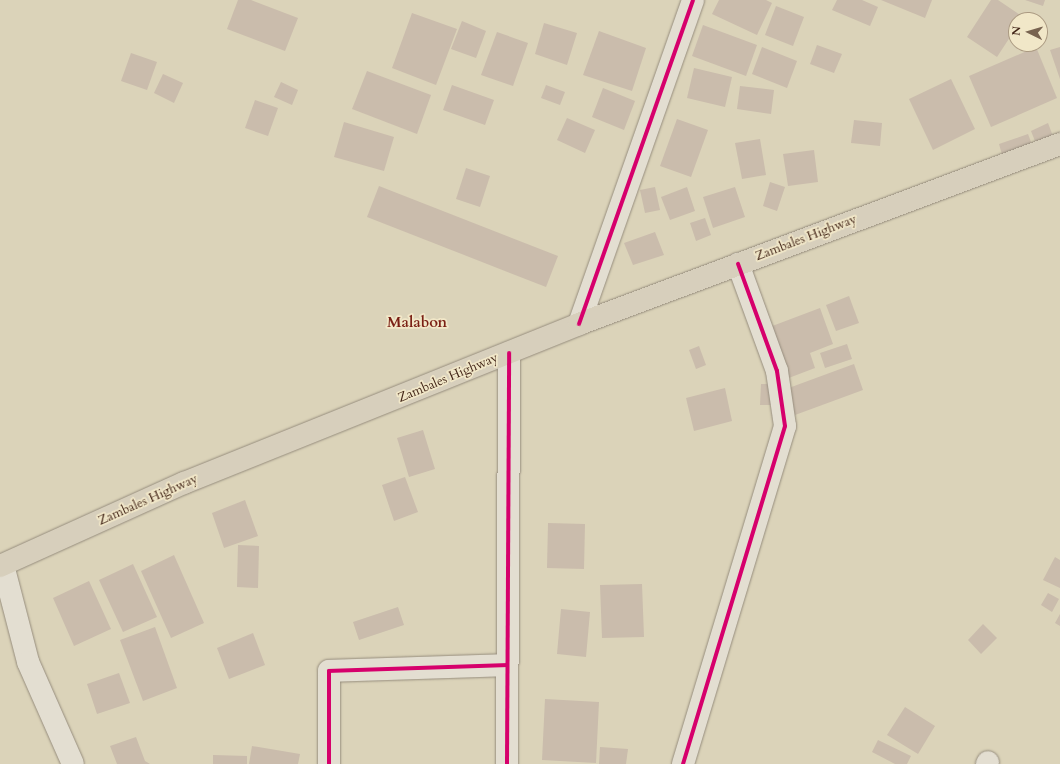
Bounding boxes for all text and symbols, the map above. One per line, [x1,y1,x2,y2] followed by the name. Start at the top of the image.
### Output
[1008,12,1048,52] north arrow
[1009,26,1024,36] text: N
[753,211,859,265] street label: Zambales Highway
[387,314,447,332] district label: Malabon
[396,350,500,406] street label: Zambales Highway
[96,471,200,529] street label: Zambales Highway

